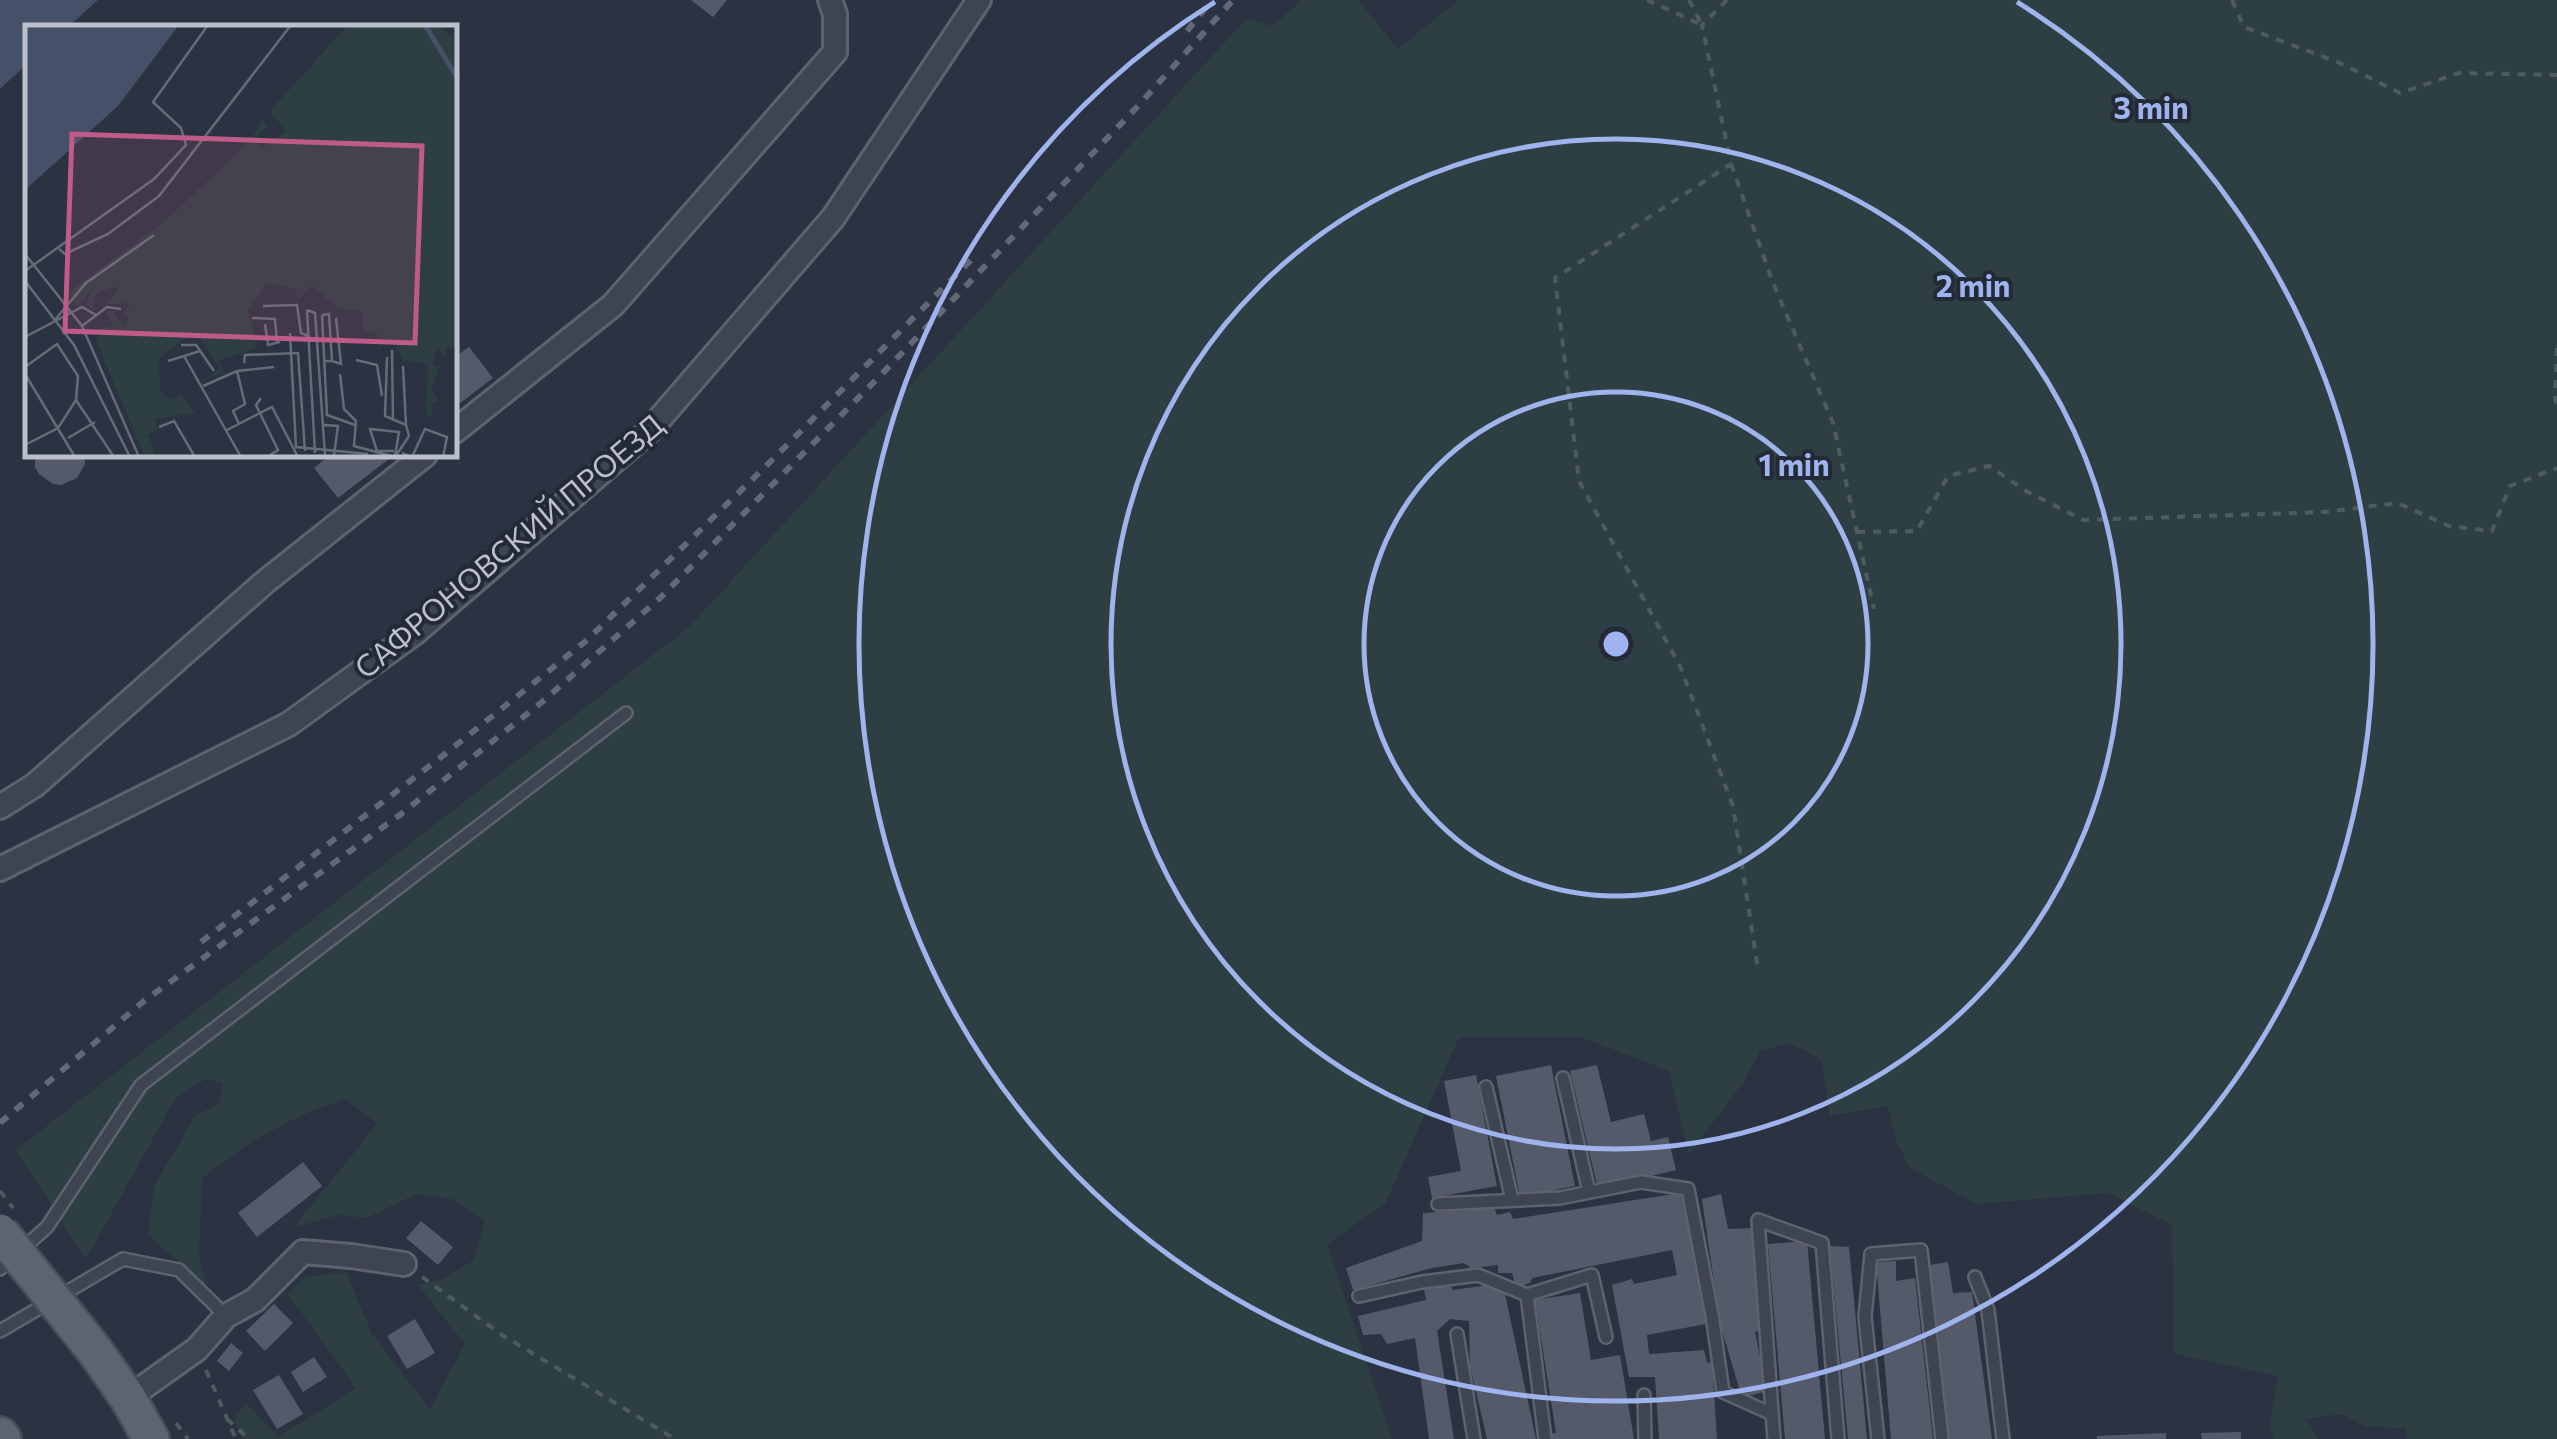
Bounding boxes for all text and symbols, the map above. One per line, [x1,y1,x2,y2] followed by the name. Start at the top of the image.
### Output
[25,25,458,458] inset map
[2113,88,2189,125] text: 3 min
[1936,266,2010,303] text: 2 min
[346,405,670,685] street label: САФРОНОВСКИЙ ПРОЕЗД
[1758,445,1830,482] text: 1 min
[1598,626,1634,662] centre of rings

